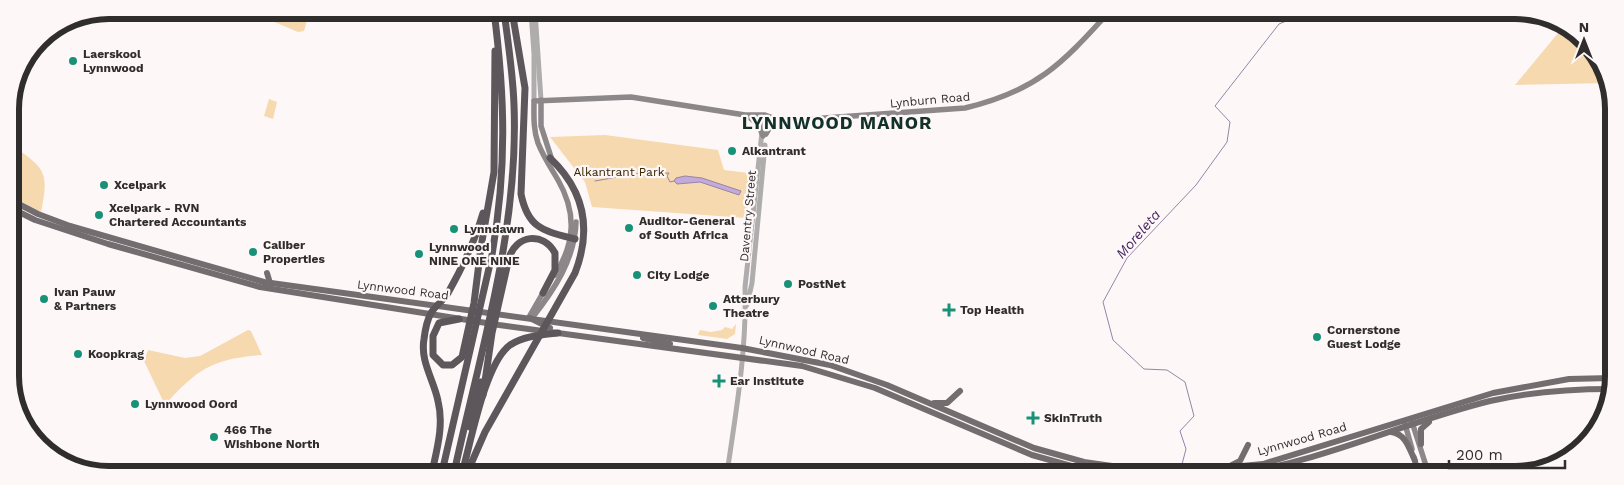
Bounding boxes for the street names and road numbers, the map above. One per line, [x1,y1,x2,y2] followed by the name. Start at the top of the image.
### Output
[889,90,971,110] street label: Lynburn Road
[737,170,759,262] street label: Daventry Street
[356,277,450,303] street label: Lynnwood Road
[758,333,850,367] street label: Lynnwood Road
[1256,420,1348,458] street label: Lynnwood Road

